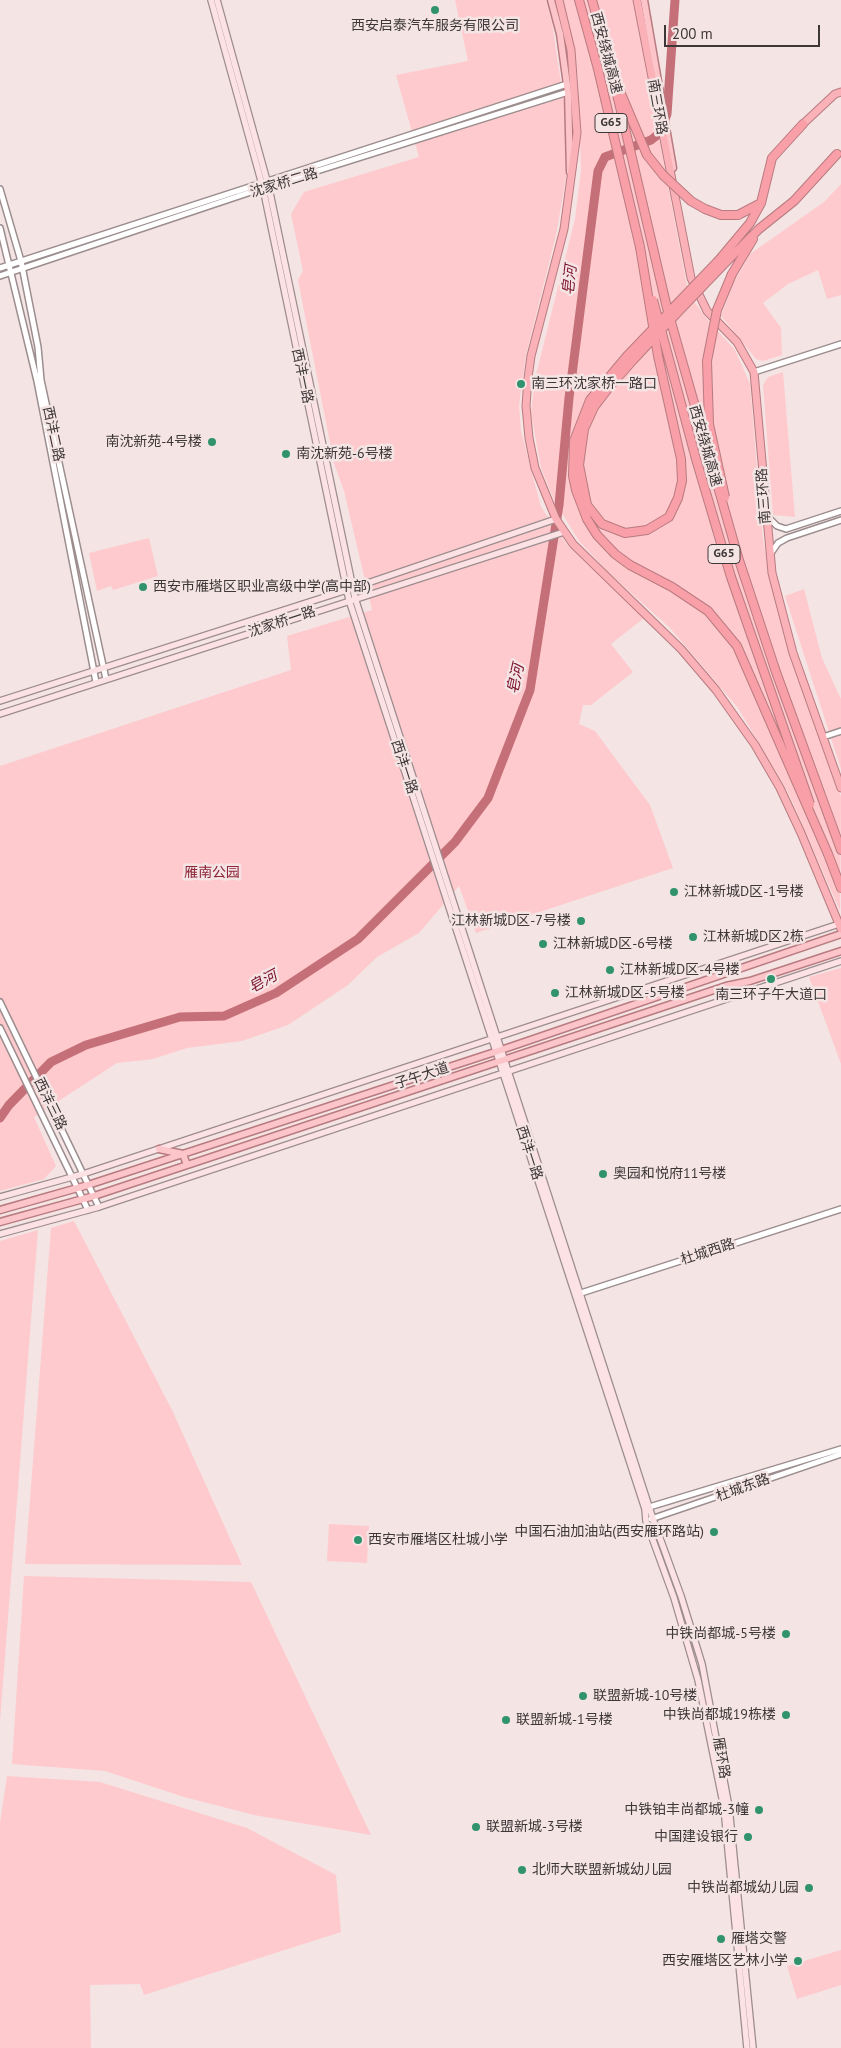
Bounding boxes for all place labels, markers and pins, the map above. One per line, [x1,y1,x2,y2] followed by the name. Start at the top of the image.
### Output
[429,4,441,16] marker: 西安启泰汽车服务有限公司
[351,18,519,34] place label: 西安启泰汽车服务有限公司
[531,376,657,392] place label: 南三环沈家桥一路口
[515,378,527,390] marker: 南三环沈家桥一路口
[105,434,202,450] place label: 南沈新苑-4号楼
[206,436,218,448] marker: 南沈新苑-4号楼
[296,446,393,462] place label: 南沈新苑-6号楼
[280,448,292,460] marker: 南沈新苑-6号楼
[153,579,371,595] place label: 西安市雁塔区职业高级中学(高中部)
[137,581,149,593] marker: 西安市雁塔区职业高级中学(高中部)
[684,884,804,900] place label: 江林新城D区-1号楼
[668,886,680,898] marker: 江林新城D区-1号楼
[451,913,571,929] place label: 江林新城D区-7号楼
[575,915,587,927] marker: 江林新城D区-7号楼
[703,929,804,945] place label: 江林新城D区2栋
[687,931,699,943] marker: 江林新城D区2栋
[553,936,673,952] place label: 江林新城D区-6号楼
[537,938,549,950] marker: 江林新城D区-6号楼
[620,962,740,978] place label: 江林新城D区-4号楼
[604,964,616,976] marker: 江林新城D区-4号楼
[765,973,777,985] marker: 南三环子午大道口
[565,985,685,1001] place label: 江林新城D区-5号楼
[549,987,561,999] marker: 江林新城D区-5号楼
[715,987,827,1003] place label: 南三环子午大道口
[613,1166,726,1182] place label: 奥园和悦府11号楼
[597,1168,609,1180] marker: 奥园和悦府11号楼
[514,1524,704,1540] place label: 中国石油加油站(西安雁环路站)
[708,1526,720,1538] marker: 中国石油加油站(西安雁环路站)
[368,1532,508,1548] place label: 西安市雁塔区杜城小学
[352,1534,364,1546] marker: 西安市雁塔区杜城小学
[665,1626,776,1642] place label: 中铁尚都城-5号楼
[780,1628,792,1640] marker: 中铁尚都城-5号楼
[593,1688,697,1704] place label: 联盟新城-10号楼
[577,1690,589,1702] marker: 联盟新城-10号楼
[663,1707,776,1723] place label: 中铁尚都城19栋楼
[780,1709,792,1721] marker: 中铁尚都城19栋楼
[516,1712,613,1728] place label: 联盟新城-1号楼
[500,1714,512,1726] marker: 联盟新城-1号楼
[624,1802,749,1818] place label: 中铁铂丰尚都城-3幢
[753,1804,765,1816] marker: 中铁铂丰尚都城-3幢
[486,1819,583,1835] place label: 联盟新城-3号楼
[470,1821,482,1833] marker: 联盟新城-3号楼
[654,1829,738,1845] place label: 中国建设银行
[742,1831,754,1843] marker: 中国建设银行
[532,1862,672,1878] place label: 北师大联盟新城幼儿园
[516,1864,528,1876] marker: 北师大联盟新城幼儿园
[687,1880,799,1896] place label: 中铁尚都城幼儿园
[803,1882,815,1894] marker: 中铁尚都城幼儿园
[731,1931,787,1947] place label: 雁塔交警
[715,1933,727,1945] marker: 雁塔交警
[662,1953,788,1969] place label: 西安雁塔区艺林小学
[792,1955,804,1967] marker: 西安雁塔区艺林小学

